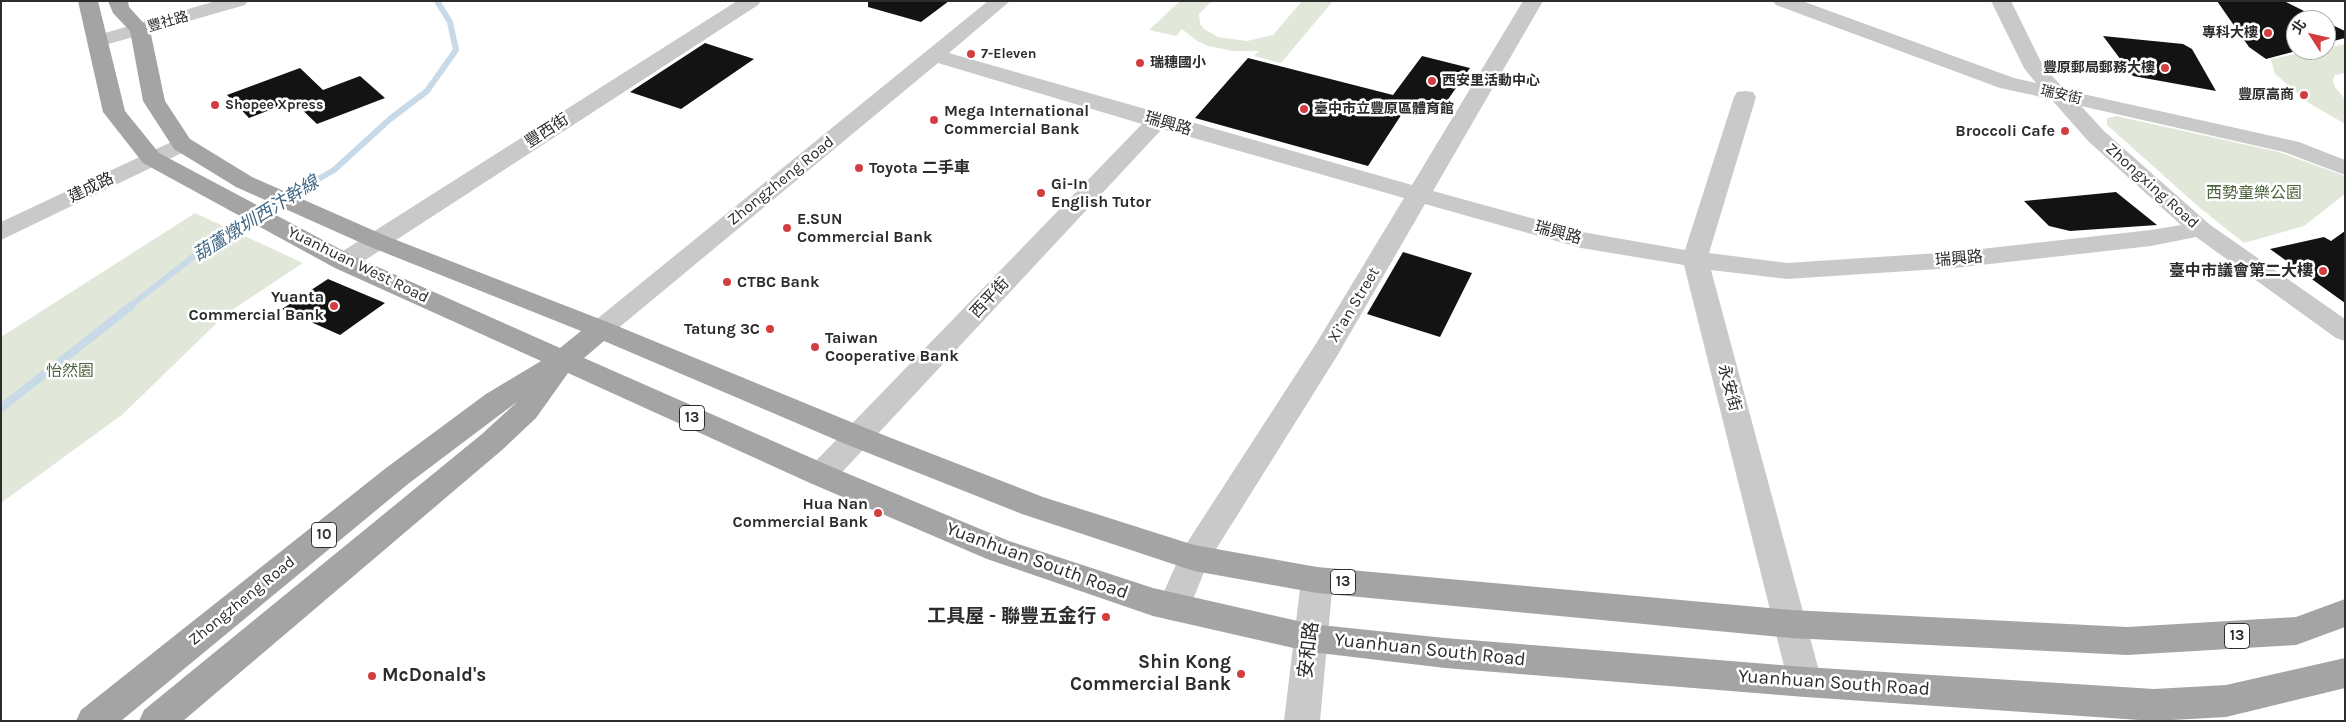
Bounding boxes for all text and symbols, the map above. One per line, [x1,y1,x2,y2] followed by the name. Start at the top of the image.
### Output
[145,8,191,36] street label: 豐社路
[2286,10,2336,60] north arrow
[2288,16,2310,37] text: 北
[2202,25,2258,41] place label: 專科大樓
[2262,27,2274,39] marker: 專科大樓
[981,46,1036,62] place label: 7-Eleven
[965,48,977,60] marker: 7-Eleven
[1150,55,1206,71] place label: 瑞穗國小
[1134,57,1146,69] marker: 瑞穗國小
[2043,60,2155,76] place label: 豐原郵局郵務大樓
[2159,62,2171,74] marker: 豐原郵局郵務大樓
[1442,73,1540,89] place label: 西安里活動中心
[1426,75,1438,87] marker: 西安里活動中心
[2039,82,2083,108] street label: 瑞安街
[2238,87,2294,103] place label: 豐原高商
[2298,89,2310,101] marker: 豐原高商
[225,97,323,113] place label: Shopee Xpress
[209,99,221,111] marker: Shopee Xpress
[944,101,1089,139] place label: Mega International Commercial Bank
[1314,101,1454,117] place label: 臺中市立豐原區體育館
[1298,103,1310,115] marker: 臺中市立豐原區體育館
[1142,108,1194,140] street label: 瑞興路
[522,110,572,152] street label: 豐西街
[928,114,940,126] marker: Mega International Commercial Bank
[1955,121,2055,141] place label: Broccoli Cafe
[2059,125,2071,137] marker: Broccoli Cafe
[724,132,838,230] street label: Zhongzheng Road
[2101,139,2203,233] street label: Zhongxing Road
[869,158,970,178] place label: Toyota 二手車
[853,162,865,174] marker: Toyota 二手車
[65,169,117,207] street label: 建成路
[189,172,323,266] water label: 葫蘆燉圳西汴幹線
[1051,174,1151,212] place label: Gi-In English Tutor
[2206,183,2302,203] park label: 西勢童樂公園
[1035,187,1047,199] marker: Gi-In English Tutor
[797,209,932,247] place label: E.SUN Commercial Bank
[1532,218,1584,248] street label: 瑞興路
[781,222,793,234] marker: E.SUN Commercial Bank
[284,223,432,307] street label: Yuanhuan West Road
[1934,247,1984,271] street label: 瑞興路
[2169,261,2313,281] place label: 臺中市議會第二大樓
[1324,264,1384,346] street label: Xi’an Street
[2317,265,2329,277] marker: 臺中市議會第二大樓
[737,272,819,292] place label: CTBC Bank
[967,274,1013,322] street label: 西平街
[721,276,733,288] marker: CTBC Bank
[189,287,324,325] place label: Yuanta Commercial Bank
[328,300,340,312] marker: Yuanta Commercial Bank
[684,319,760,339] place label: Tatung 3C
[764,323,776,335] marker: Tatung 3C
[825,328,959,366] place label: Taiwan Cooperative Bank
[809,341,821,353] marker: Taiwan Cooperative Bank
[46,361,94,381] park label: 怡然園
[1714,362,1744,414] street label: 永安街
[680,406,704,430] road number: 13
[733,494,868,532] place label: Hua Nan Commercial Bank
[872,507,884,519] marker: Hua Nan Commercial Bank
[943,517,1131,605] street label: Yuanhuan South Road
[312,522,336,548] road number: 10
[185,552,299,650] street label: Zhongzheng Road
[1330,570,1356,594] road number: 13
[927,606,1096,628] place label: 工具屋 - 聯豐五金行
[1100,611,1112,623] marker: 工具屋 - 聯豐五金行
[1294,620,1324,680] street label: 安和路
[2224,624,2250,648] road number: 13
[1333,629,1527,671] street label: Yuanhuan South Road
[1070,652,1231,696] place label: Shin Kong Commercial Bank
[382,665,486,687] place label: McDonald's
[1737,665,1931,701] street label: Yuanhuan South Road
[1235,668,1247,680] marker: Shin Kong Commercial Bank
[366,670,378,682] marker: McDonald's

